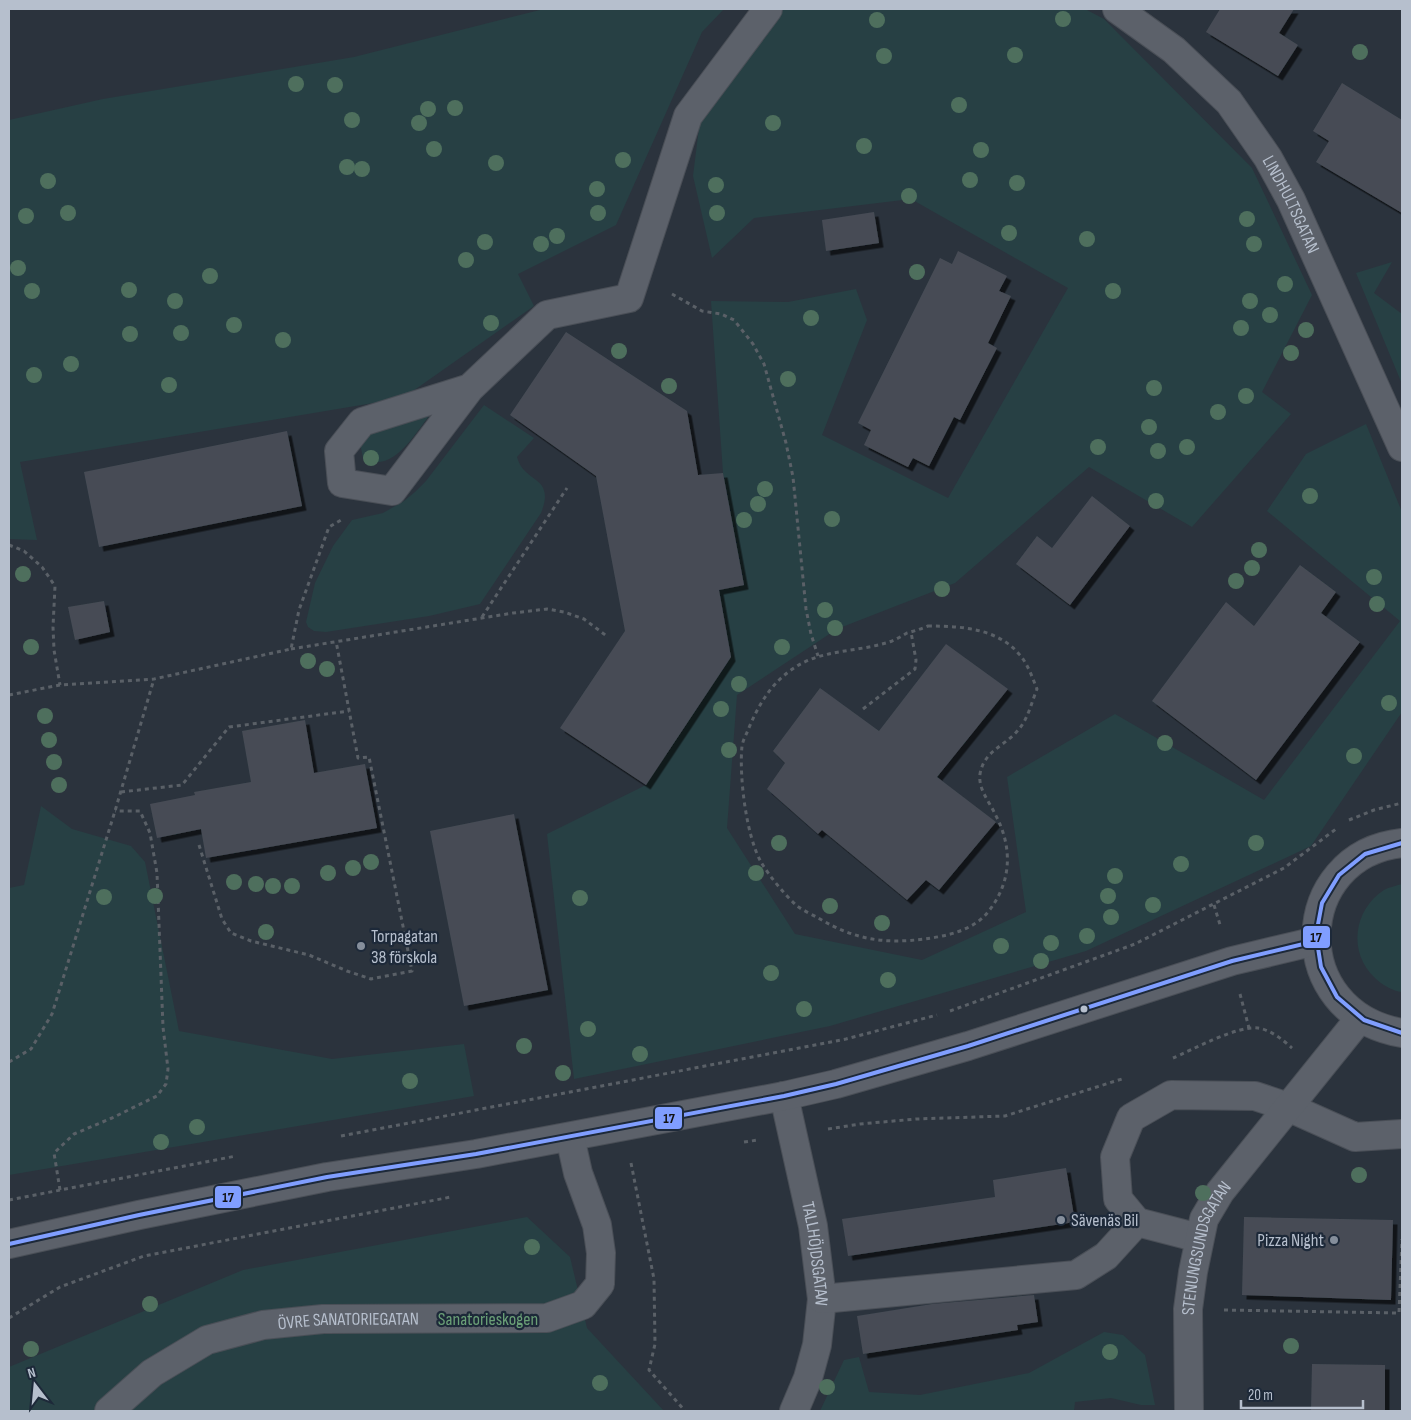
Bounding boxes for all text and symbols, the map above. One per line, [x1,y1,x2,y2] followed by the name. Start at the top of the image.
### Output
[1258,152,1324,257] street label: LINDHULTSGATAN
[1302,925,1331,949] line badge: 17
[371,926,438,968] place label: Torpagatan 38 förskola
[1310,929,1323,946] text: 17
[355,940,367,952] marker: Torpagatan 38 förskola
[1079,1004,1089,1014] unlabelled marker
[654,1106,683,1130] line badge: 17
[663,1110,676,1127] text: 17
[1178,1177,1236,1315] street label: STENUNGSUNDSGATAN
[214,1185,242,1209] line badge: 17
[222,1189,235,1206] text: 17
[797,1200,832,1307] street label: TALLHÖJDSGATAN
[1071,1210,1138,1231] place label: Sävenäs Bil
[1055,1214,1067,1226] marker: Sävenäs Bil
[1257,1230,1324,1251] place label: Pizza Night
[1328,1234,1340,1246] marker: Pizza Night
[277,1309,419,1334] street label: ÖVRE SANATORIEGATAN
[438,1309,538,1330] park label: Sanatorieskogen
[10,1360,60,1410] north arrow
[26,1364,37,1382] text: N
[1241,1378,1364,1410] scale bar
[1248,1386,1273,1405] text: 20 m

